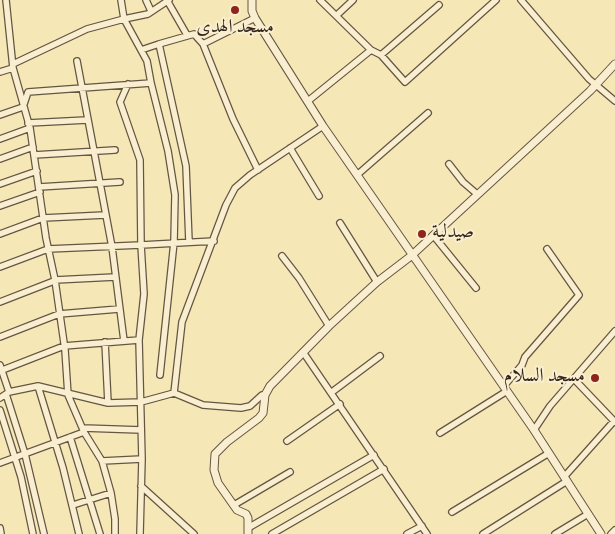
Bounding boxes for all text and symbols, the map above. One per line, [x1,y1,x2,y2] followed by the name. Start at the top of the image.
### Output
[229,4,241,16] marker: مسجد الهدى
[196,18,274,40] place label: مسجد الهدى
[432,223,474,245] place label: صيدلية
[416,228,428,240] marker: صيدلية
[504,367,585,389] place label: مسجد السلام
[589,372,601,384] marker: مسجد السلام

